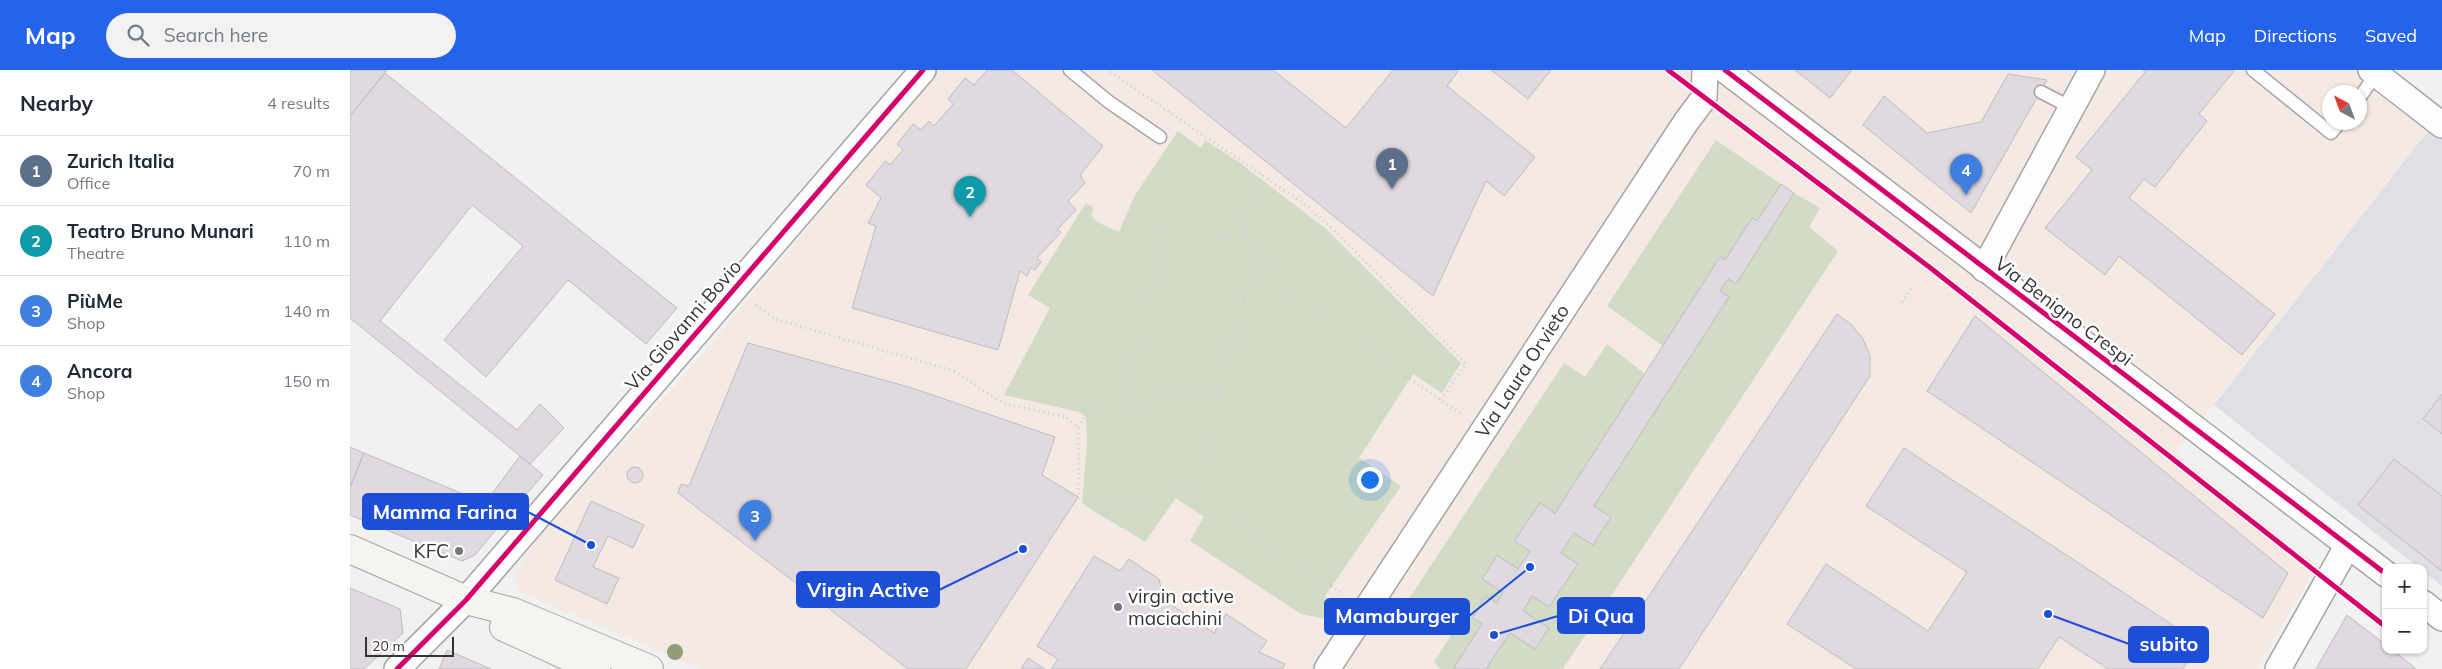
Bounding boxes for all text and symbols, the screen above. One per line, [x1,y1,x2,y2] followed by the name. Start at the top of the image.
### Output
[106,13,456,58] search box
[25,20,76,50] text: Map
[124,21,152,49] icon: search
[164,23,268,47] text: Search here
[2189,24,2226,47] text: Map
[2254,24,2337,47] text: Directions
[2365,24,2417,47] text: Saved
[2322,85,2367,130] north arrow
[20,90,93,116] text: Nearby
[267,93,330,113] text: 4 results
[1376,148,1408,189] pin: 1
[67,149,174,173] text: Zurich Italia
[1950,154,1982,195] pin: 4
[31,161,41,181] text: 1
[293,161,330,181] text: 70 m
[67,173,110,193] text: Office
[954,176,986,217] pin: 2
[67,219,254,243] text: Teatro Bruno Munari
[31,231,41,251] text: 2
[283,231,330,251] text: 110 m
[67,243,124,263] text: Theatre
[1990,251,2138,371] street label: Via Benigno Crespi
[620,255,746,395] street label: Via Giovanni Bovio
[67,289,123,313] text: PiùMe
[1470,300,1574,442] street label: Via Laura Orvieto
[31,301,41,321] text: 3
[283,301,330,321] text: 140 m
[67,313,105,333] text: Shop
[67,359,133,383] text: Ancora
[31,371,41,391] text: 4
[283,371,330,391] text: 150 m
[67,383,105,403] text: Shop
[1357,467,1383,493] your location
[363,494,528,529] callout: Mamma Farina
[373,499,517,524] text: Mamma Farina
[739,500,771,541] pin: 3
[414,539,449,563] place label: KFC
[453,545,465,557] marker: KFC
[2382,564,2427,654] map controls
[2382,564,2427,609] button: +
[797,572,939,607] callout: Virgin Active
[806,577,929,602] text: Virgin Active
[1128,584,1234,630] place label: virgin active maciachini
[1558,598,1644,633] callout: Di Qua
[1325,599,1469,634] callout: Mamaburger
[1112,601,1124,613] marker: virgin active maciachini
[1335,603,1459,628] text: Mamaburger
[1568,603,1634,628] text: Di Qua
[2382,609,2427,654] button: −
[2129,627,2208,662] callout: subito
[2140,631,2199,656] text: subito
[365,634,454,657] scale bar
[372,637,405,655] text: 20 m

